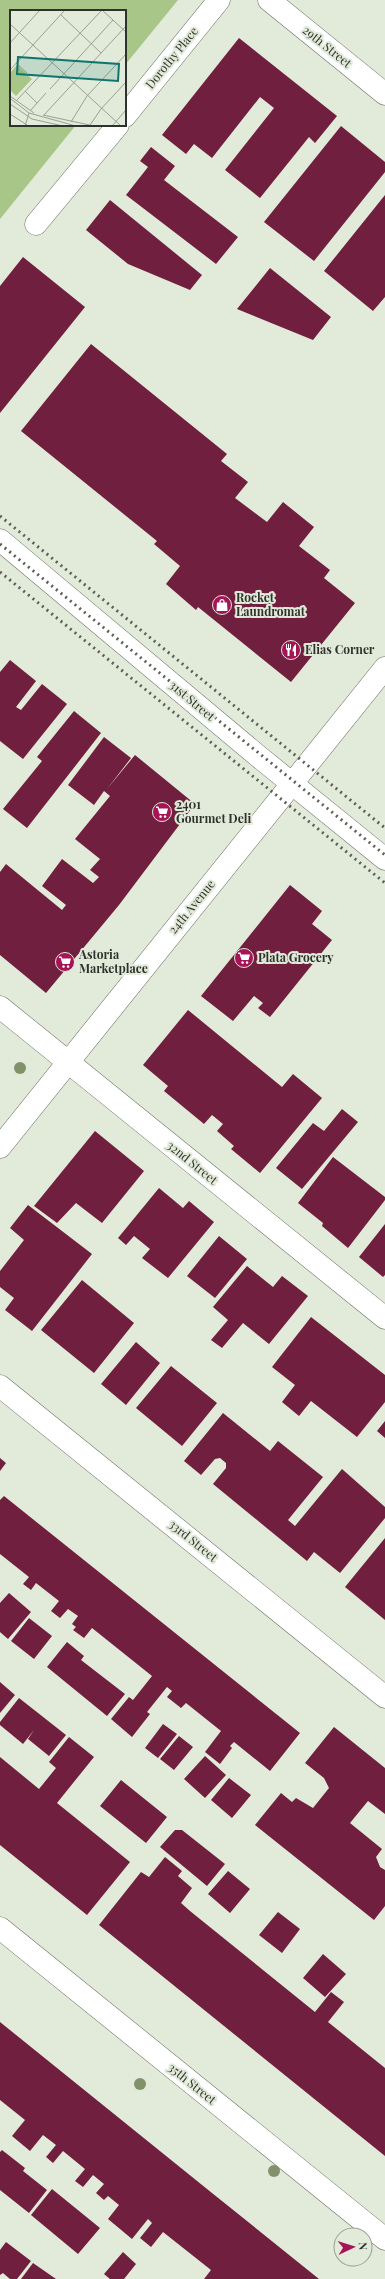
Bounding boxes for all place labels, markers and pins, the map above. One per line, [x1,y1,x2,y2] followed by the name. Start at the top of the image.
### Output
[236,589,306,619] place label: Rocket Laundromat
[211,594,233,616] shop icon: Rocket Laundromat
[280,639,302,661] restaurant icon: Elias Corner
[305,641,375,657] place label: Elias Corner
[176,796,251,826] place label: 2401 Gourmet Deli
[151,801,173,823] supermarket icon: 2401 Gourmet Deli
[78,946,148,976] place label: Astoria Marketplace
[233,947,255,969] supermarket icon: Plata Grocery
[258,949,334,965] place label: Plata Grocery
[54,951,76,973] supermarket icon: Astoria Marketplace

